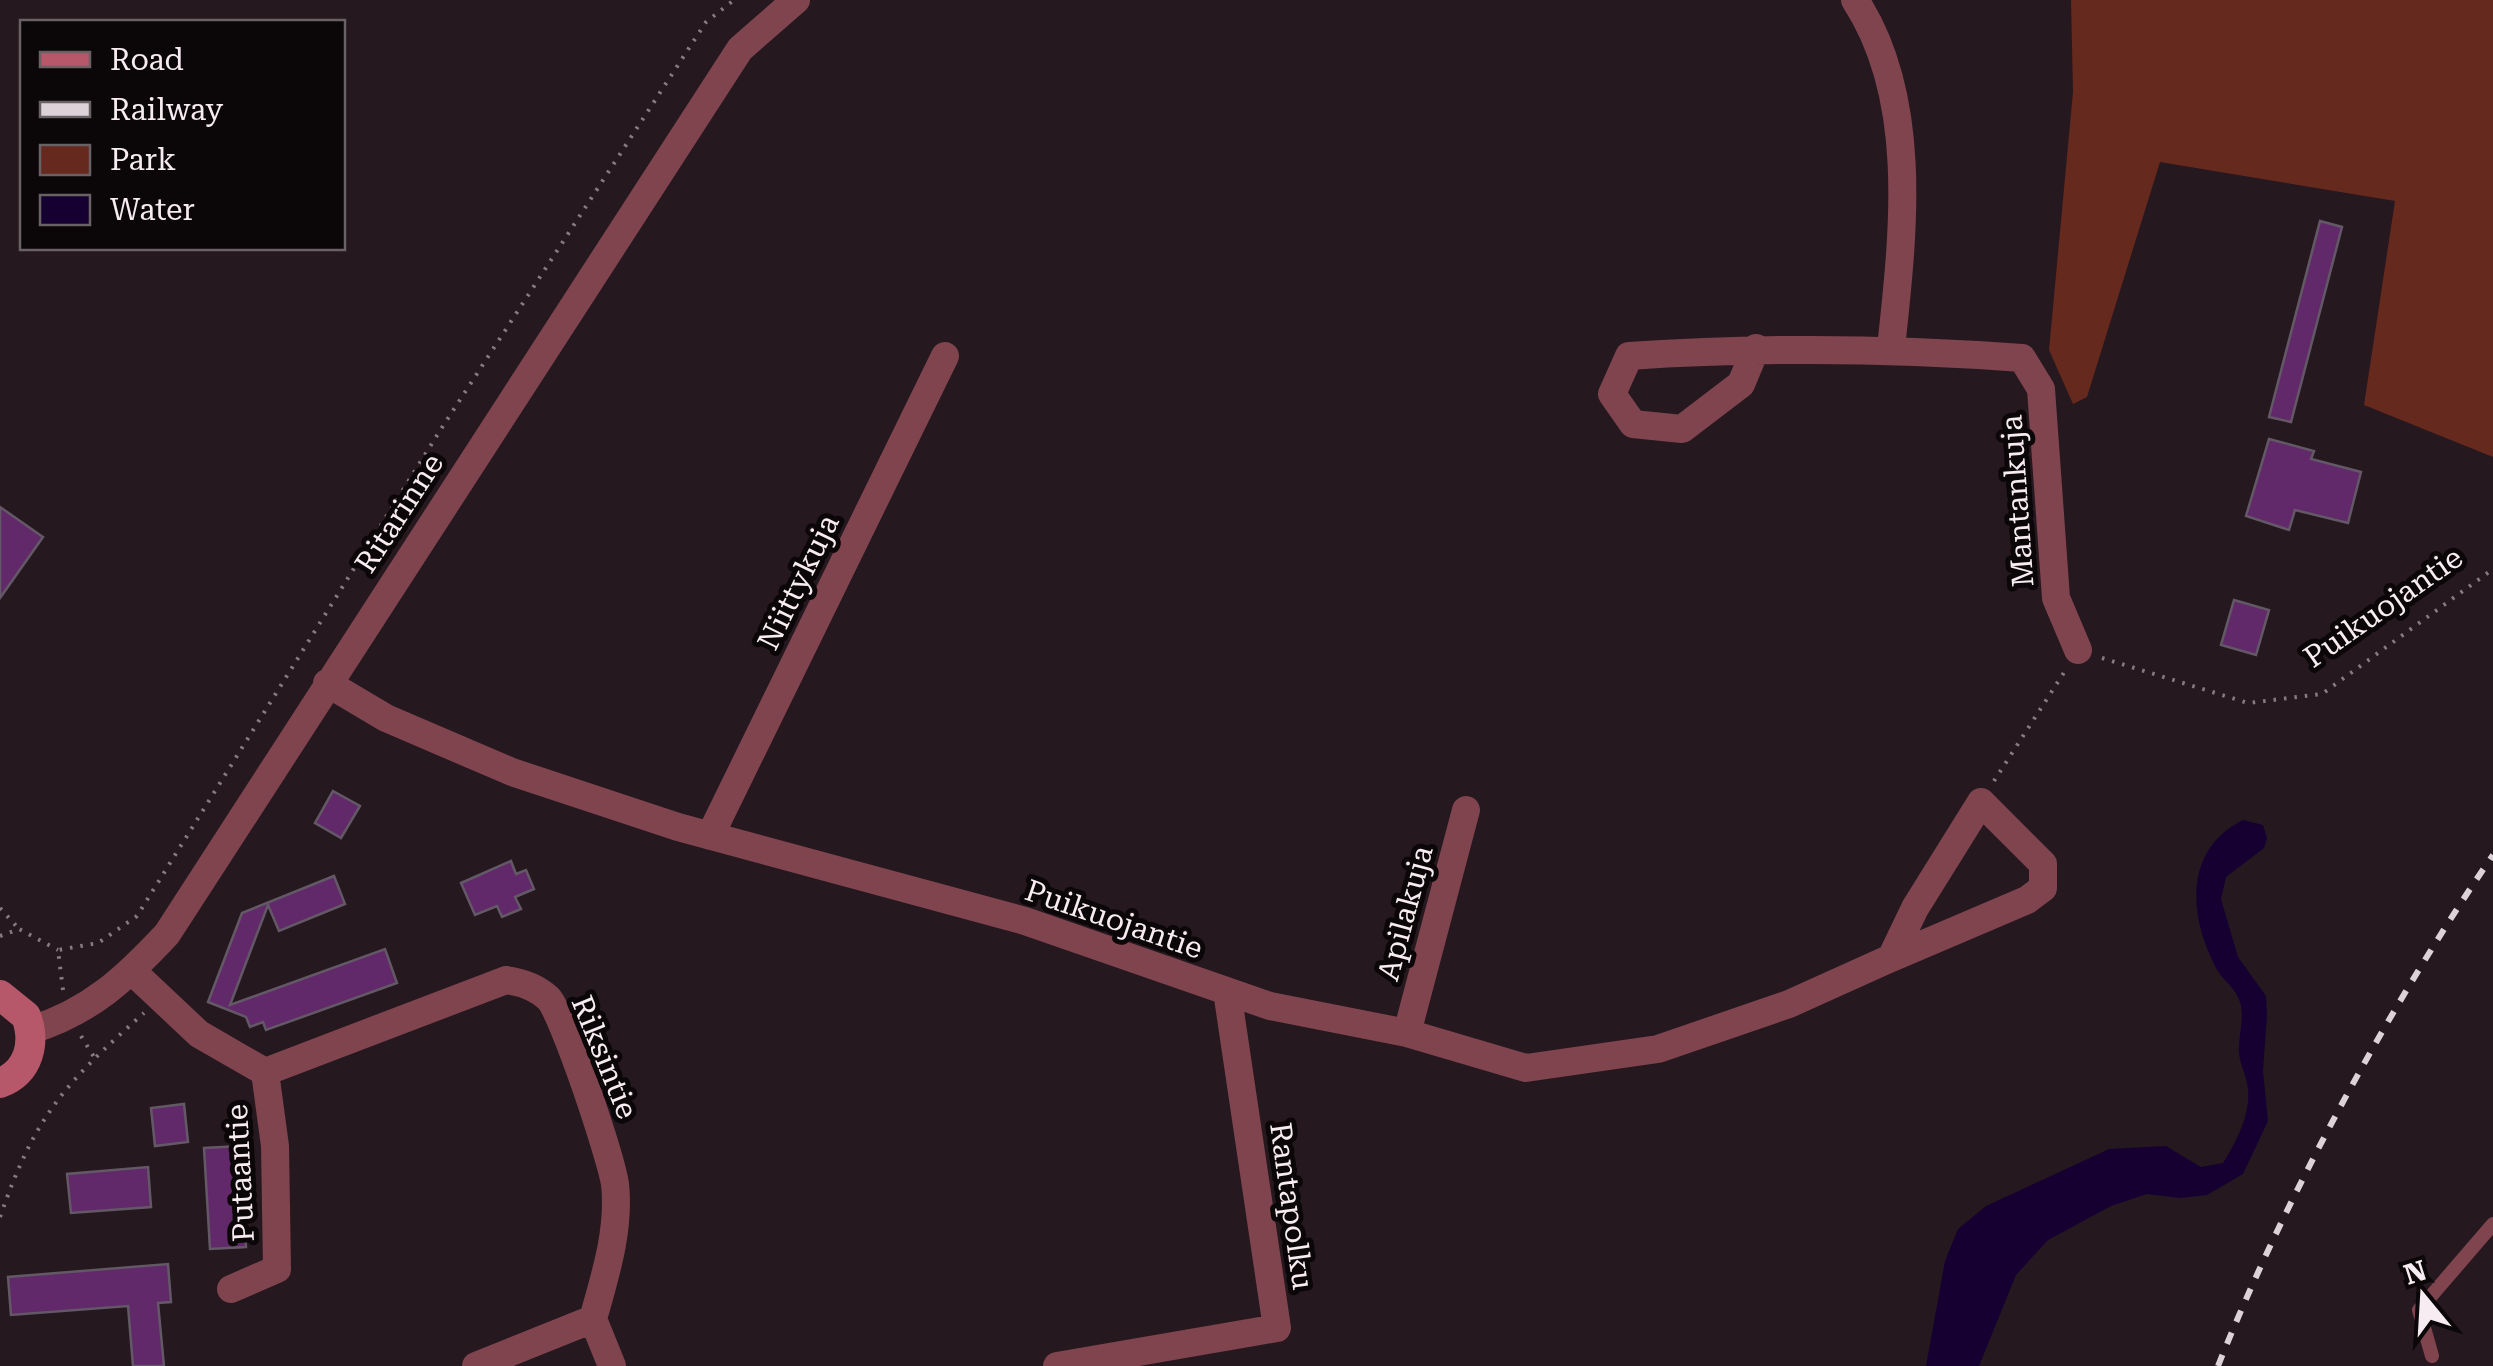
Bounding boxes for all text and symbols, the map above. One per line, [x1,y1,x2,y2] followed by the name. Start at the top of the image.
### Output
[20,20,345,250] legend
[110,42,184,77] text: Road
[110,92,224,127] text: Railway
[110,142,176,177] text: Park
[110,192,195,227] text: Water
[1994,414,2040,588] street label: Mantankuja
[348,447,450,579] street label: Ritarinne
[750,509,846,655] street label: Niittykuja
[2297,539,2469,675] street label: Puikuojantie
[1370,842,1440,984] street label: Apilakuja
[1021,872,1207,966] street label: Puikuojantie
[565,990,645,1124] street label: Riksintie
[219,1103,261,1243] street label: Putaantie
[1263,1120,1321,1292] street label: Rantapolku
[2373,1246,2473,1346] north arrow
[2400,1254,2431,1292] text: N

